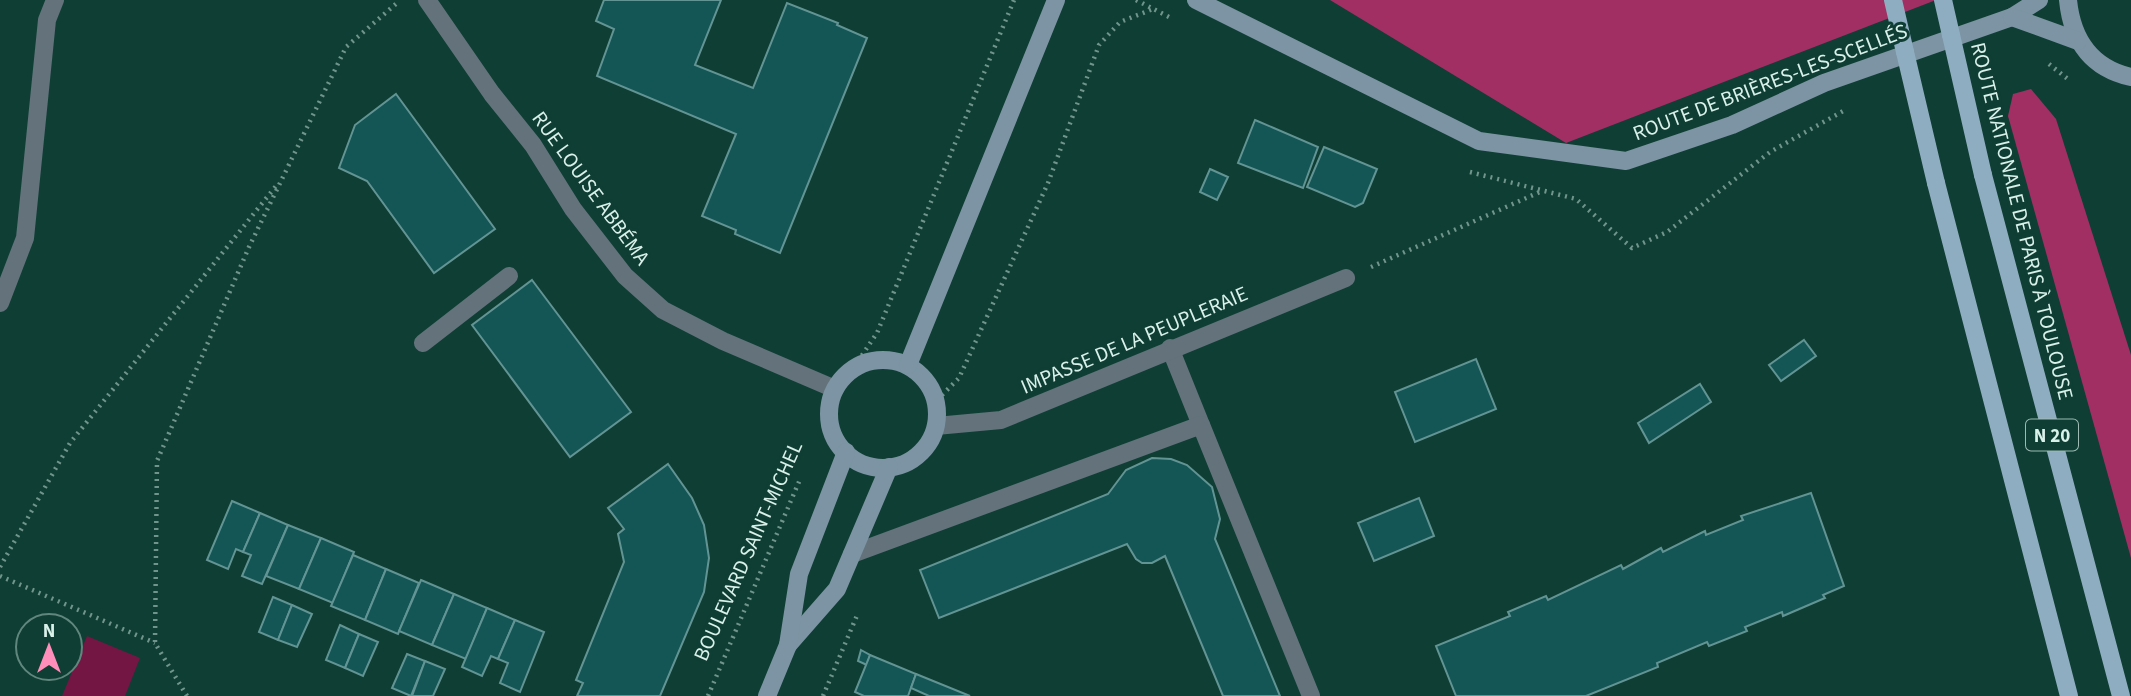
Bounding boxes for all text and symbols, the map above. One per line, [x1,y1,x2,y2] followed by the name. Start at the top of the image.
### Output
[1628,16,1912,148] street label: ROUTE DE BRIÈRES-LES-SCELLÉS
[1963,39,2081,403] street label: ROUTE NATIONALE DE PARIS À TOULOUSE
[525,105,657,272] street label: RUE LOUISE ABBÉMA
[1016,279,1252,401] street label: IMPASSE DE LA PEUPLERAIE
[2026,420,2078,450] road number: N 20
[686,436,810,666] street label: BOULEVARD SAINT-MICHEL
[14,612,84,682] north arrow
[43,618,55,645] text: N

